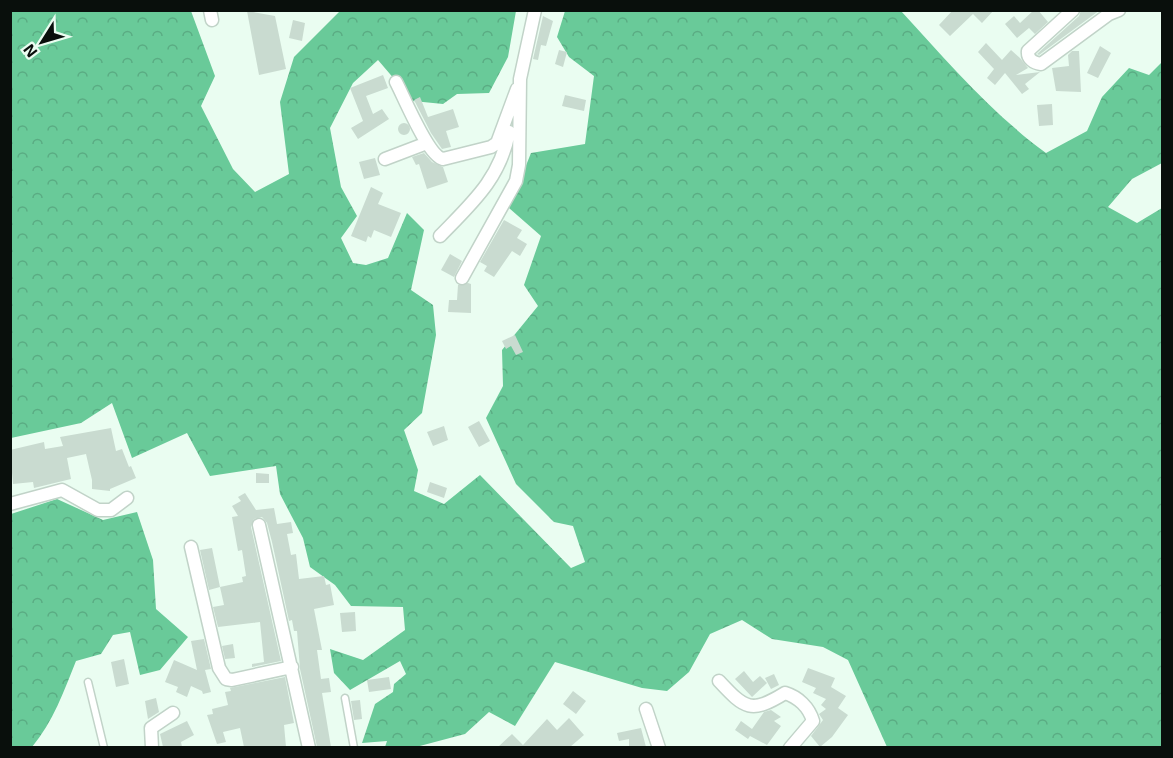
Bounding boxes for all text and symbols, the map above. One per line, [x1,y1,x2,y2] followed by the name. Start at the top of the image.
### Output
[12,12,72,72] north arrow
[19,41,41,62] text: N

